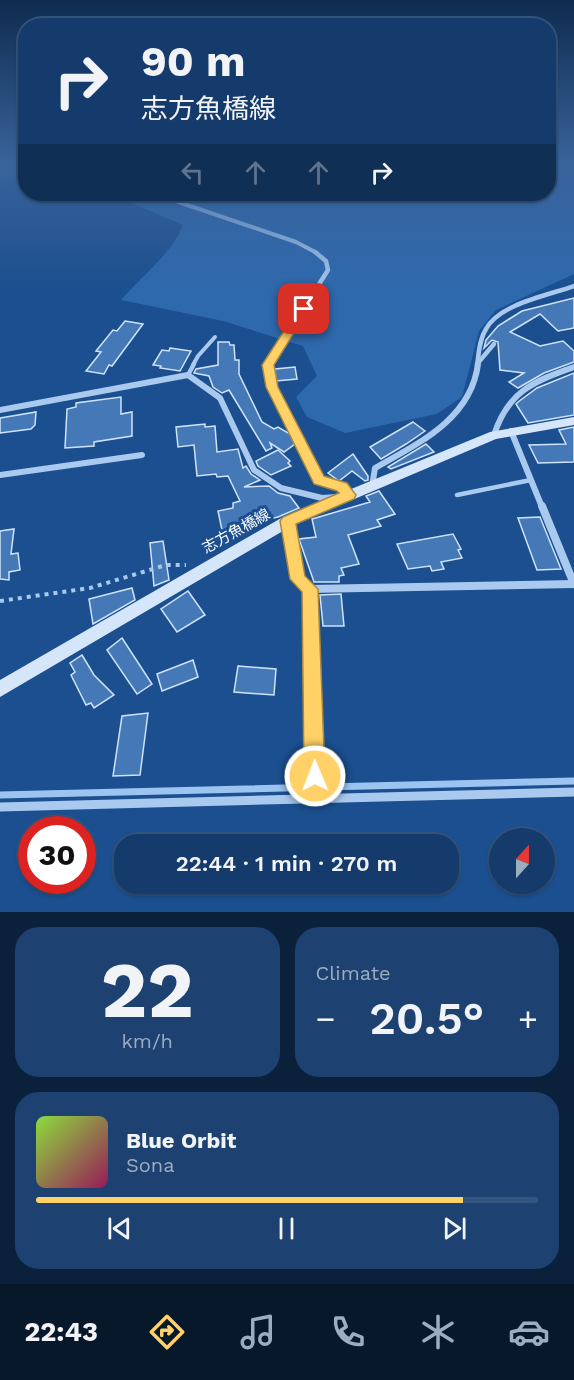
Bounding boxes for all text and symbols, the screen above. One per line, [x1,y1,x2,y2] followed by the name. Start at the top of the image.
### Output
[141,37,245,86] text: 90 m
[42,42,120,120] icon: right
[141,93,276,125] text: 志方魚橋線
[176,156,209,189] icon: left
[239,156,272,189] icon: ahead
[302,156,335,189] icon: ahead
[365,156,398,189] icon: right
[278,283,329,334] pin
[287,292,320,325] icon: arrive
[199,505,273,557] street label: 志方魚橋線
[283,744,347,808] position arrow
[18,816,96,894] speed limit sign: 30
[489,828,555,894] north arrow
[489,828,555,894] map controls
[176,851,397,876] text: 22:44 · 1 min · 270 m
[101,944,194,1036] text: 22
[316,961,391,985] text: Climate
[369,992,484,1045] text: 20.5°
[316,999,335,1038] text: −
[518,999,538,1038] text: +
[121,1029,173,1053] text: km/h
[126,1128,236,1153] text: Blue Orbit
[126,1153,175,1177] text: Sona
[103,1212,136,1245] icon: previous
[270,1212,303,1245] icon: pause
[438,1212,471,1245] icon: next
[146,1311,188,1353] icon: directions
[237,1311,279,1353] icon: music
[327,1311,369,1353] icon: phone
[417,1311,459,1353] icon: climate
[508,1311,550,1353] icon: car
[24,1316,98,1348] text: 22:43

